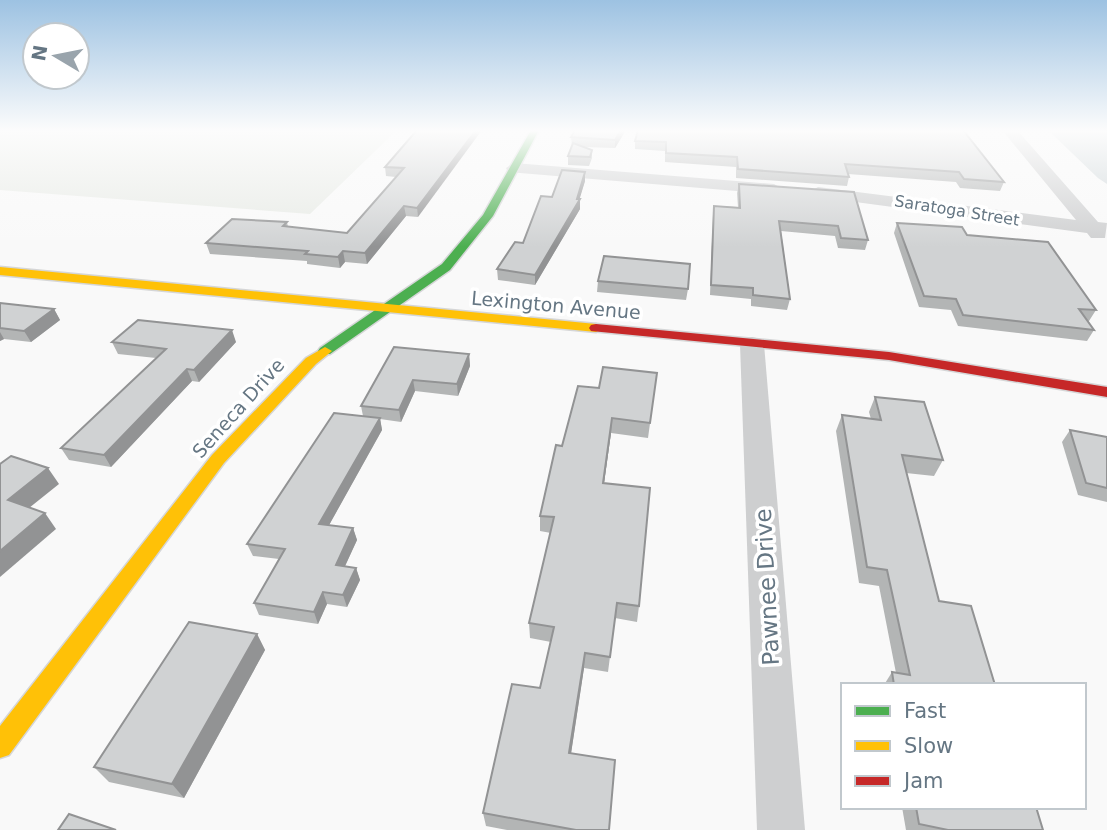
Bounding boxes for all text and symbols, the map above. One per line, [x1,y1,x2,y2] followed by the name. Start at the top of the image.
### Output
[21,21,91,91] north arrow
[27,43,51,63] text: N
[893,191,1021,230] street label: Saratoga Street
[470,287,642,323] street label: Lexington Avenue
[188,354,288,462] street label: Seneca Drive
[750,508,784,666] street label: Pawnee Drive
[841,683,1086,809] legend
[904,699,946,723] text: Fast
[904,734,953,758] text: Slow
[902,769,944,793] text: Jam

